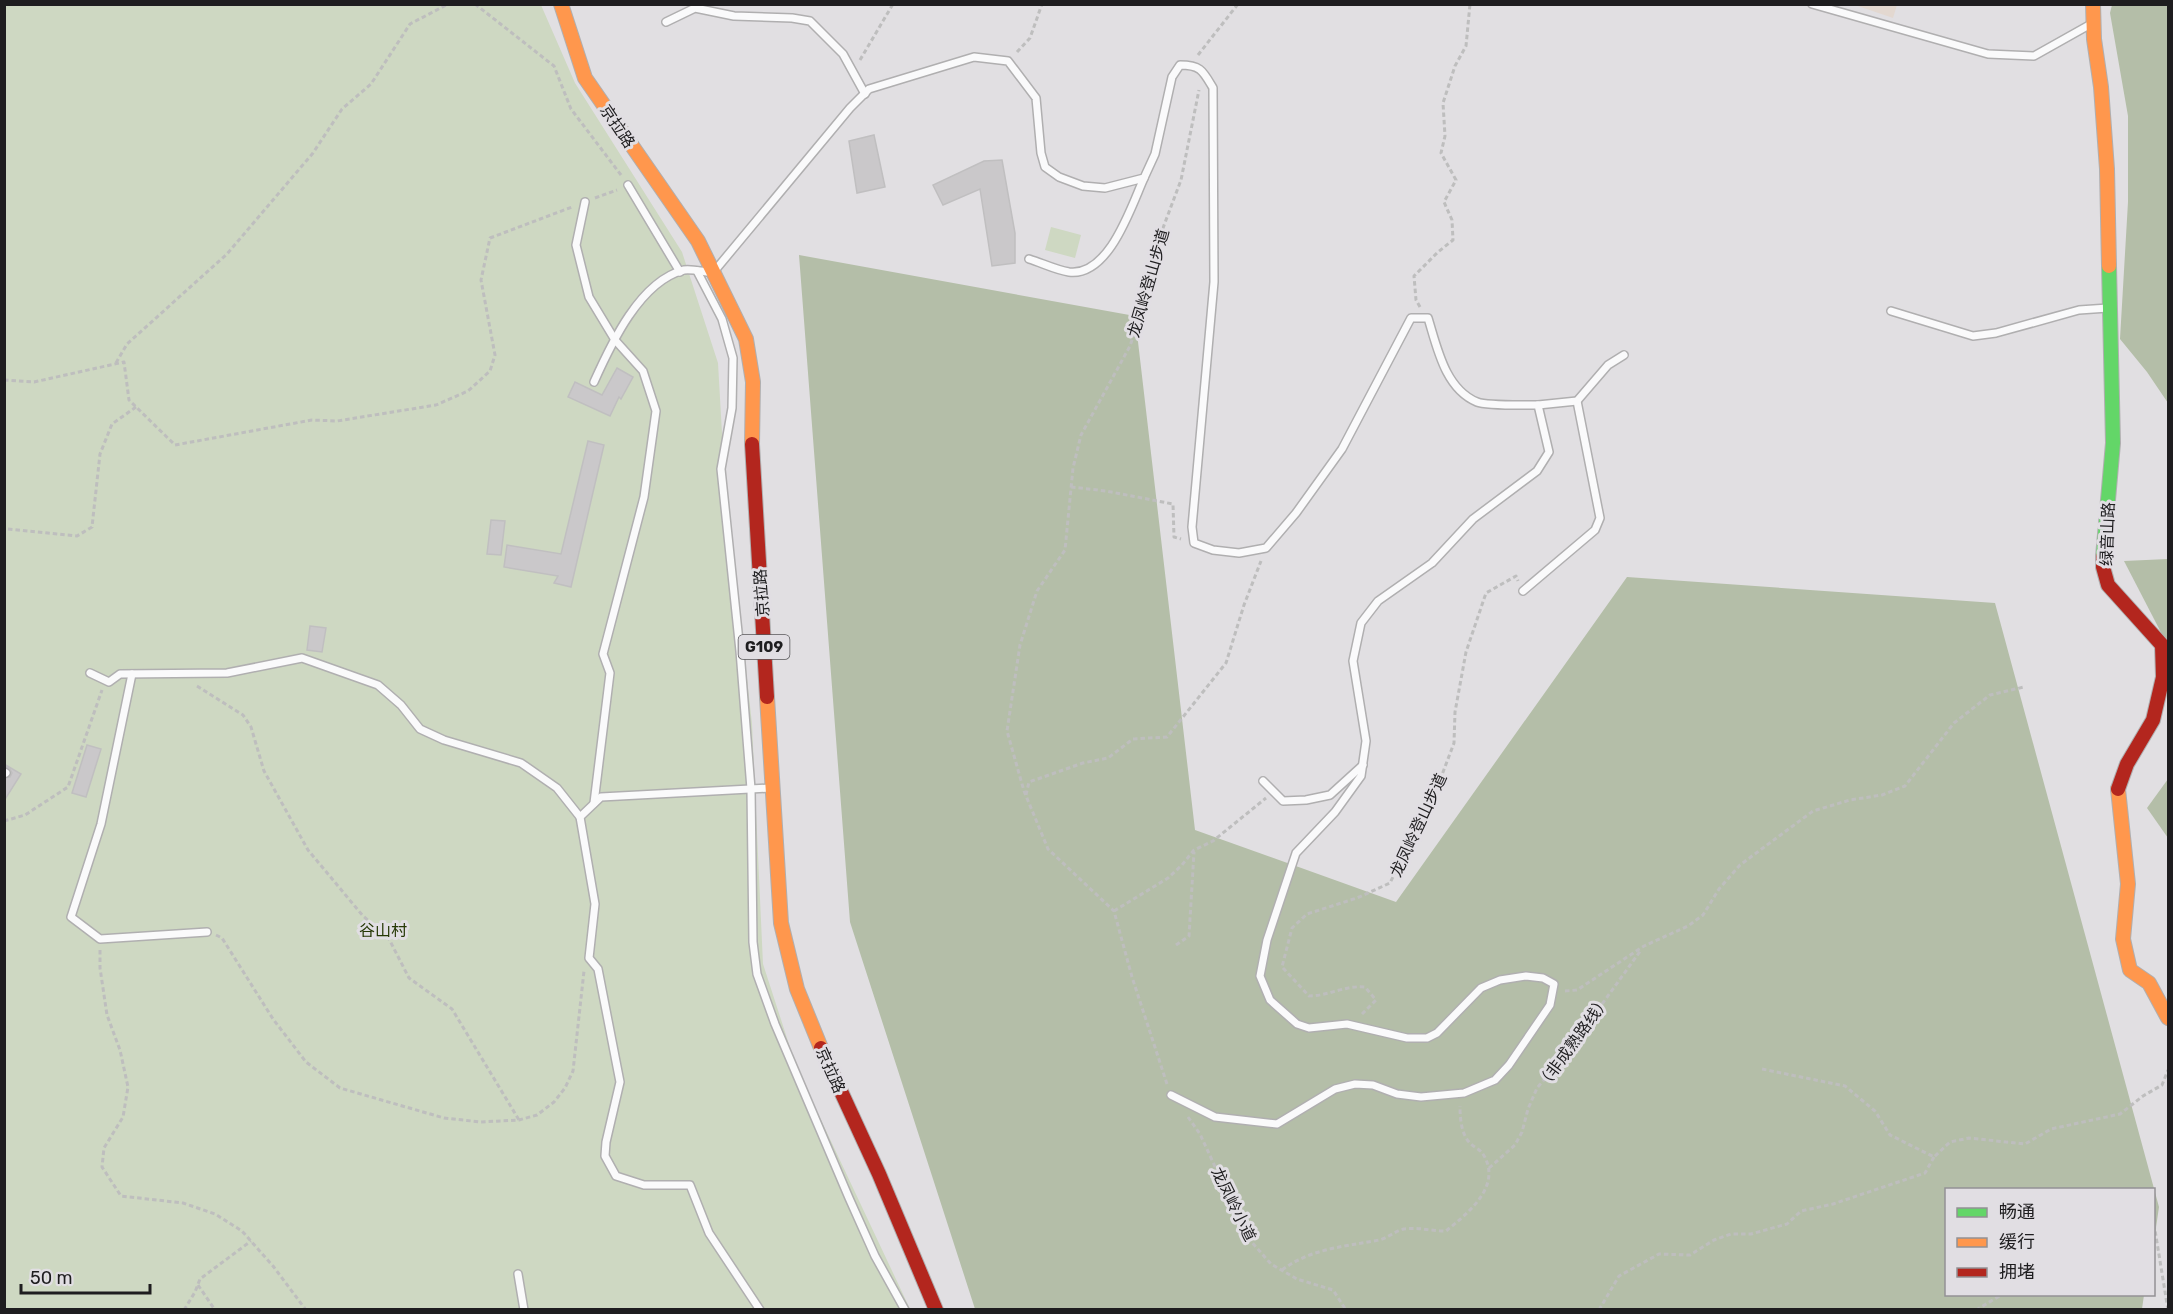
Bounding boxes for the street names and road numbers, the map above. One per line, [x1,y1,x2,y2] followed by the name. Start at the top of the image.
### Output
[596,101,639,151] street label: 京拉路
[1124,227,1173,340] street label: 龙凤岭登山步道
[2097,502,2118,566] street label: 绿音山路
[750,568,773,618] street label: 京拉路
[738,635,789,659] road number: G109
[1386,770,1451,880] street label: 龙凤岭登山步道
[1533,991,1614,1093] street label: （非成熟路线）
[812,1044,849,1096] street label: 京拉路
[1207,1164,1260,1244] street label: 龙凤岭小道

